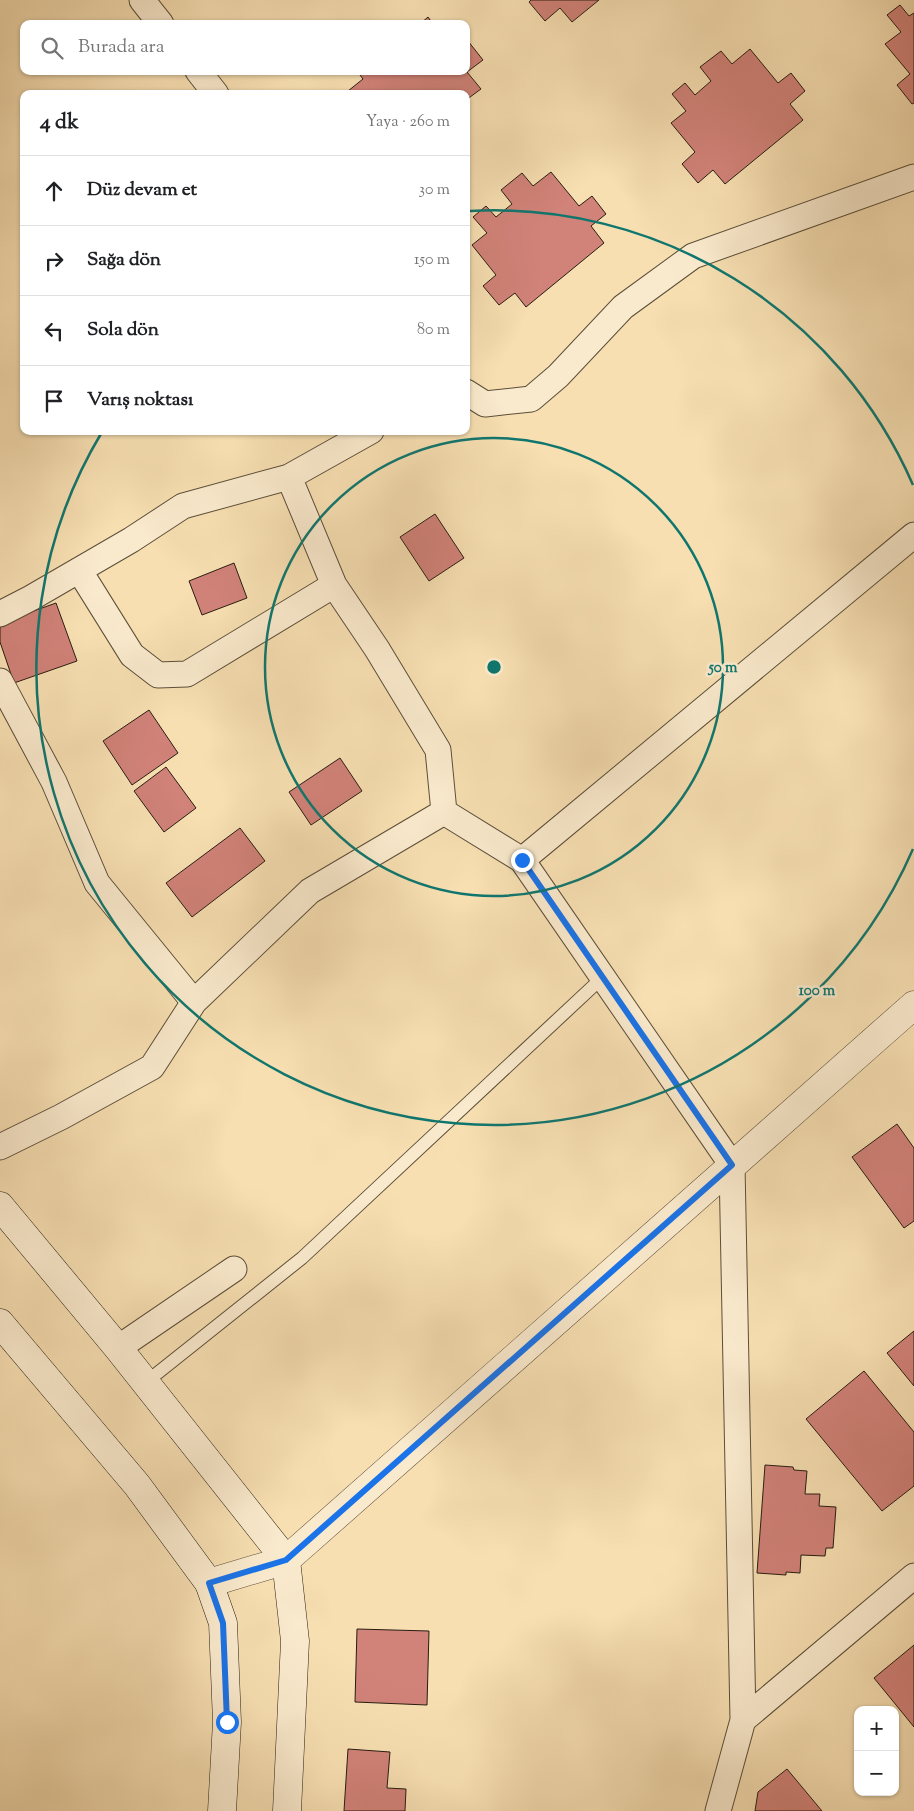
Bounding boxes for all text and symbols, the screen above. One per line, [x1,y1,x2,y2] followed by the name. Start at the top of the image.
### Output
[20,20,470,75] search box
[38,34,66,62] icon: search
[78,34,164,61] text: Burada ara
[40,108,79,138] text: 4 dk
[366,111,450,134] text: Yaya · 260 m
[40,177,68,205] icon: ahead
[87,177,197,204] text: Düz devam et
[419,179,450,202] text: 30 m
[40,247,68,275] icon: right
[87,247,161,274] text: Sağa dön
[414,249,450,272] text: 150 m
[40,317,68,345] icon: left
[87,317,159,344] text: Sola dön
[417,319,450,342] text: 80 m
[40,387,68,415] icon: arrive
[87,387,193,414] text: Varış noktası
[485,658,503,676] centre of rings
[708,658,738,679] text: 50 m
[511,849,534,872] route end
[799,981,836,1002] text: 100 m
[854,1706,899,1796] map controls
[854,1706,899,1751] button: +
[216,1711,239,1734] route start
[854,1751,899,1796] button: −

